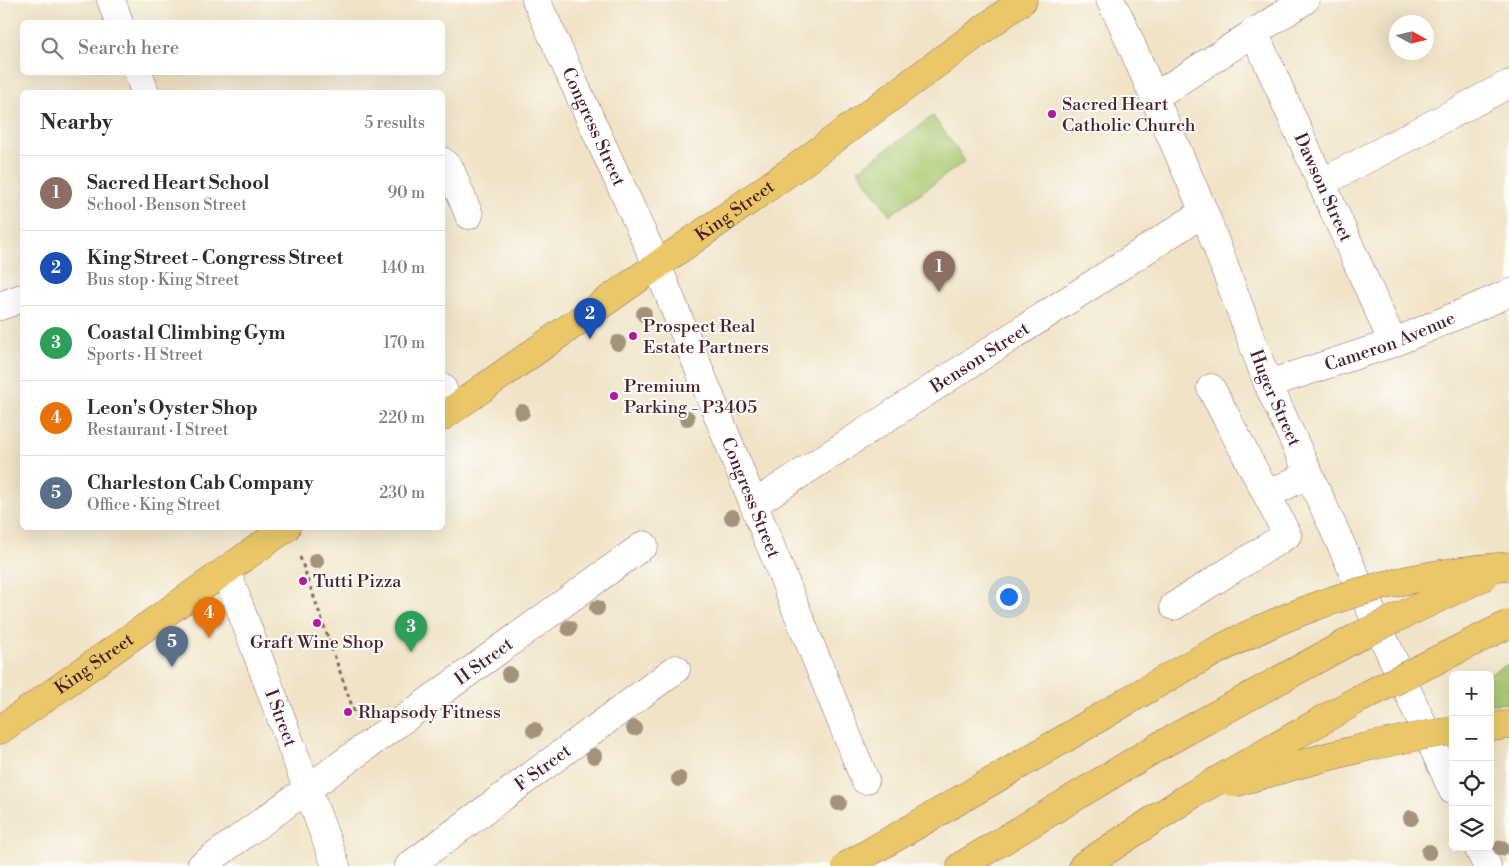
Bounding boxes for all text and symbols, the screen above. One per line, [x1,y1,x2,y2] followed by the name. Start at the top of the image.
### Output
[1389,15,1434,60] north arrow
[20,20,445,75] search box
[38,34,66,62] icon: search
[78,36,179,60] text: Search here
[556,64,631,190] street label: Congress Street
[1062,93,1196,137] place label: Sacred Heart Catholic Church
[1046,108,1058,120] marker: Sacred Heart Catholic Church
[40,110,113,136] text: Nearby
[364,113,425,133] text: 5 results
[1289,129,1358,246] street label: Dawson Street
[87,171,270,195] text: Sacred Heart School
[691,175,780,247] street label: King Street
[52,183,60,203] text: 1
[387,183,425,203] text: 90 m
[87,195,247,215] text: School · Benson Street
[87,246,343,270] text: King Street - Congress Street
[923,251,955,292] pin: 1
[51,258,61,278] text: 2
[381,258,425,278] text: 140 m
[87,270,239,290] text: Bus stop · King Street
[574,298,606,339] pin: 2
[1322,307,1459,377] street label: Cameron Avenue
[643,315,769,359] place label: Prospect Real Estate Partners
[925,317,1034,399] street label: Benson Street
[87,321,286,345] text: Coastal Climbing Gym
[627,330,639,342] marker: Prospect Real Estate Partners
[51,333,61,353] text: 3
[383,333,425,353] text: 170 m
[87,345,203,365] text: Sports · H Street
[1244,346,1306,451] street label: Huger Street
[624,375,757,419] place label: Premium Parking - P3405
[608,390,620,402] marker: Premium Parking - P3405
[87,396,258,420] text: Leon's Oyster Shop
[51,408,61,428] text: 4
[379,408,425,428] text: 220 m
[87,420,229,440] text: Restaurant · I Street
[716,434,785,562] street label: Congress Street
[87,471,314,495] text: Charleston Cab Company
[51,483,61,503] text: 5
[379,483,425,503] text: 230 m
[87,495,221,515] text: Office · King Street
[313,570,402,593] place label: Tutti Pizza
[297,575,309,587] marker: Tutti Pizza
[996,584,1022,610] your location
[193,597,225,638] pin: 4
[395,611,427,652] pin: 3
[311,617,323,629] marker: Graft Wine Shop
[156,626,188,667] pin: 5
[50,628,139,700] street label: King Street
[250,631,384,654] place label: Graft Wine Shop
[450,632,518,691] street label: H Street
[1449,671,1494,851] map controls
[1449,671,1494,716] button: +
[259,686,302,751] street label: I Street
[358,701,501,724] place label: Rhapsody Fitness
[342,706,354,718] marker: Rhapsody Fitness
[1449,716,1494,761] button: −
[510,739,576,796] street label: F Street
[1449,761,1494,806] button: locate
[1449,806,1494,851] button: layers

